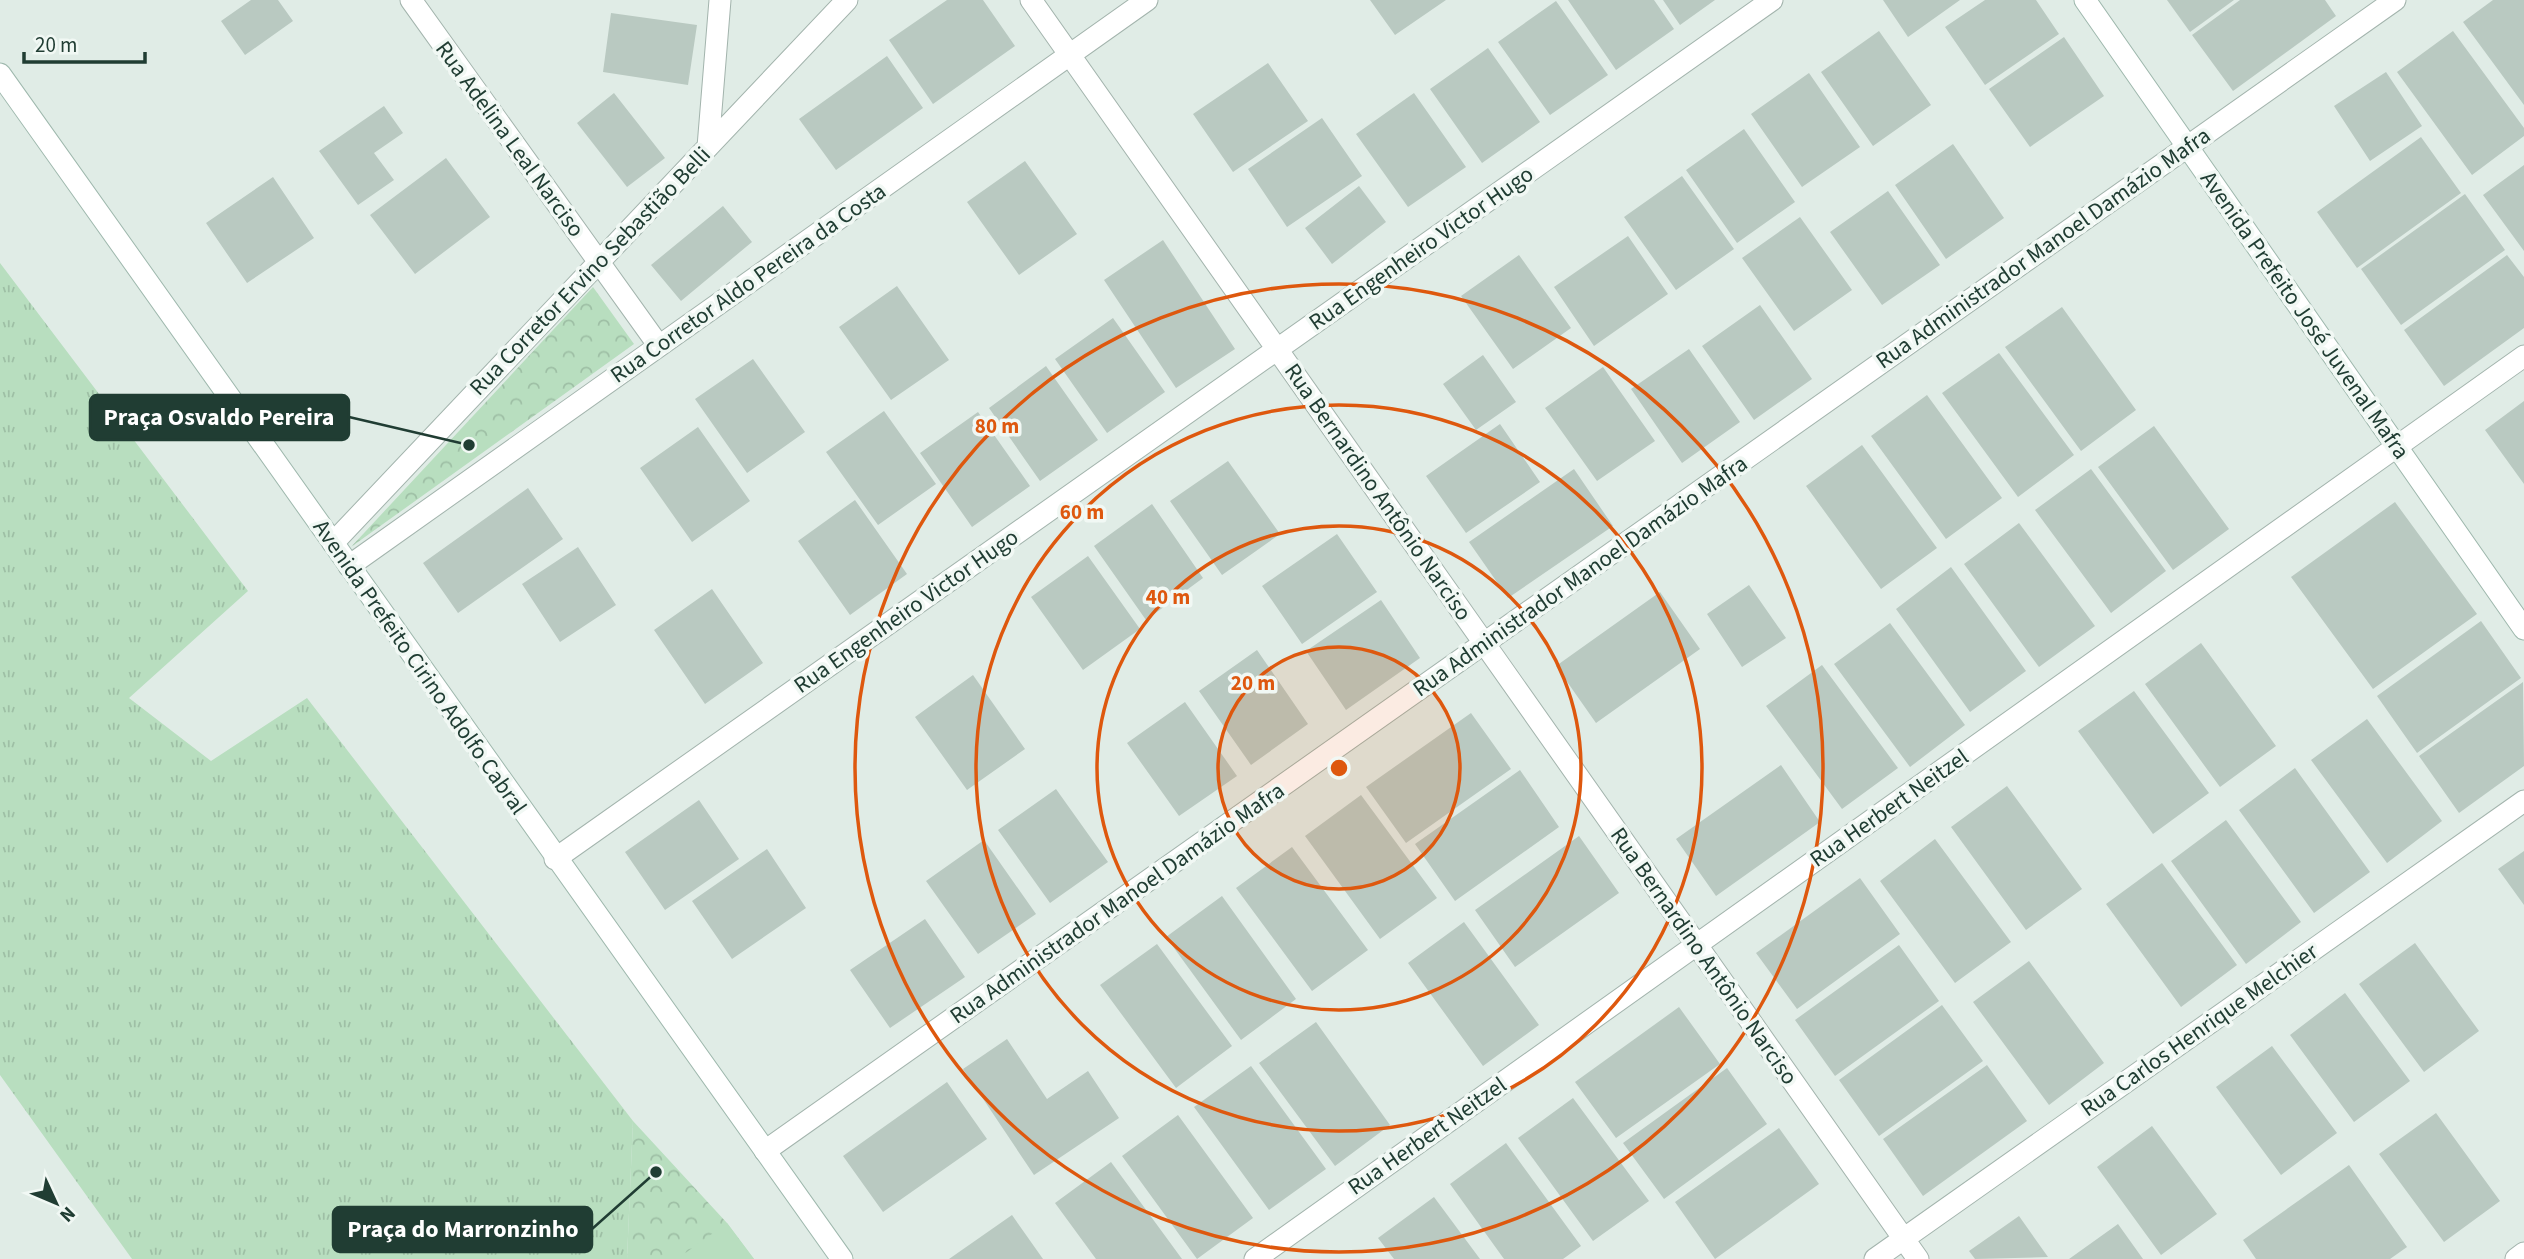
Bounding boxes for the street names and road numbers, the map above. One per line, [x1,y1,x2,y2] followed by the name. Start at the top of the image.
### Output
[428,34,592,244] street label: Rua Adelina Leal Narciso
[1869,119,2217,377] street label: Rua Administrador Manoel Damázio Mafra
[462,139,718,403] street label: Rua Corretor Ervino Sebastião Belli
[1302,158,1540,338] street label: Rua Engenheiro Victor Hugo
[2192,164,2418,466] street label: Avenida Prefeito José Juvenal Mafra
[603,175,893,391] street label: Rua Corretor Aldo Pereira da Costa
[1276,357,1480,627] street label: Rua Bernardino Antônio Narciso
[1406,447,1754,705] street label: Rua Administrador Manoel Damázio Mafra
[305,513,535,821] street label: Avenida Prefeito Cirino Adolfo Cabral
[787,521,1025,701] street label: Rua Engenheiro Victor Hugo
[1803,741,1975,875] street label: Rua Herbert Neitzel
[943,774,1291,1032] street label: Rua Administrador Manoel Damázio Mafra
[1602,821,1806,1091] street label: Rua Bernardino Antônio Narciso
[2074,935,2325,1125] street label: Rua Carlos Henrique Melchier
[1341,1069,1513,1203] street label: Rua Herbert Neitzel

